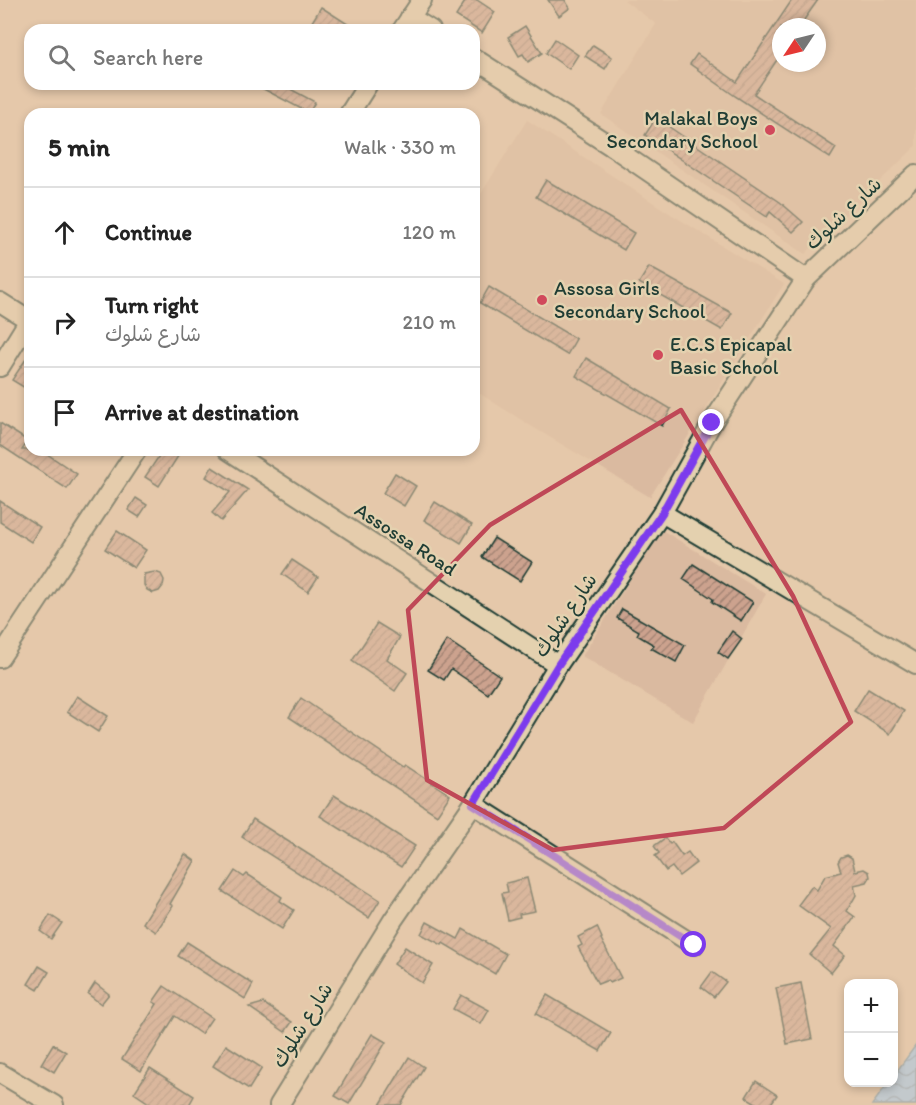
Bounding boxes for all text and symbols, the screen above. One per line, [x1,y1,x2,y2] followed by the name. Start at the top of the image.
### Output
[772,18,826,72] north arrow
[24,24,480,90] search box
[45,41,78,74] icon: search
[93,44,203,71] text: Search here
[607,106,758,153] place label: Malakal Boys Secondary School
[763,123,777,137] marker: Malakal Boys Secondary School
[48,131,110,163] text: 5 min
[344,135,456,159] text: Walk · 330 m
[800,172,888,256] street label: شارع شلوك
[48,216,81,249] icon: ahead
[105,219,192,246] text: Continue
[403,220,456,244] text: 120 m
[554,276,706,323] place label: Assosa Girls Secondary School
[105,292,199,319] text: Turn right
[535,293,549,307] marker: Assosa Girls Secondary School
[48,306,81,339] icon: right
[403,310,456,334] text: 210 m
[105,322,201,346] text: شارع شلوك
[670,332,792,379] place label: E.C.S Epicapal Basic School
[651,348,665,362] marker: E.C.S Epicapal Basic School
[48,396,81,429] icon: arrive
[105,399,299,426] text: Arrive at destination
[698,409,724,435] route end
[351,497,462,581] street label: Assossa Road
[528,569,603,663] street label: شارع شلوك
[680,931,706,957] route start
[266,978,339,1073] street label: شارع شلوك
[844,979,898,1087] map controls
[844,979,898,1033] button: +
[844,1033,898,1087] button: −

